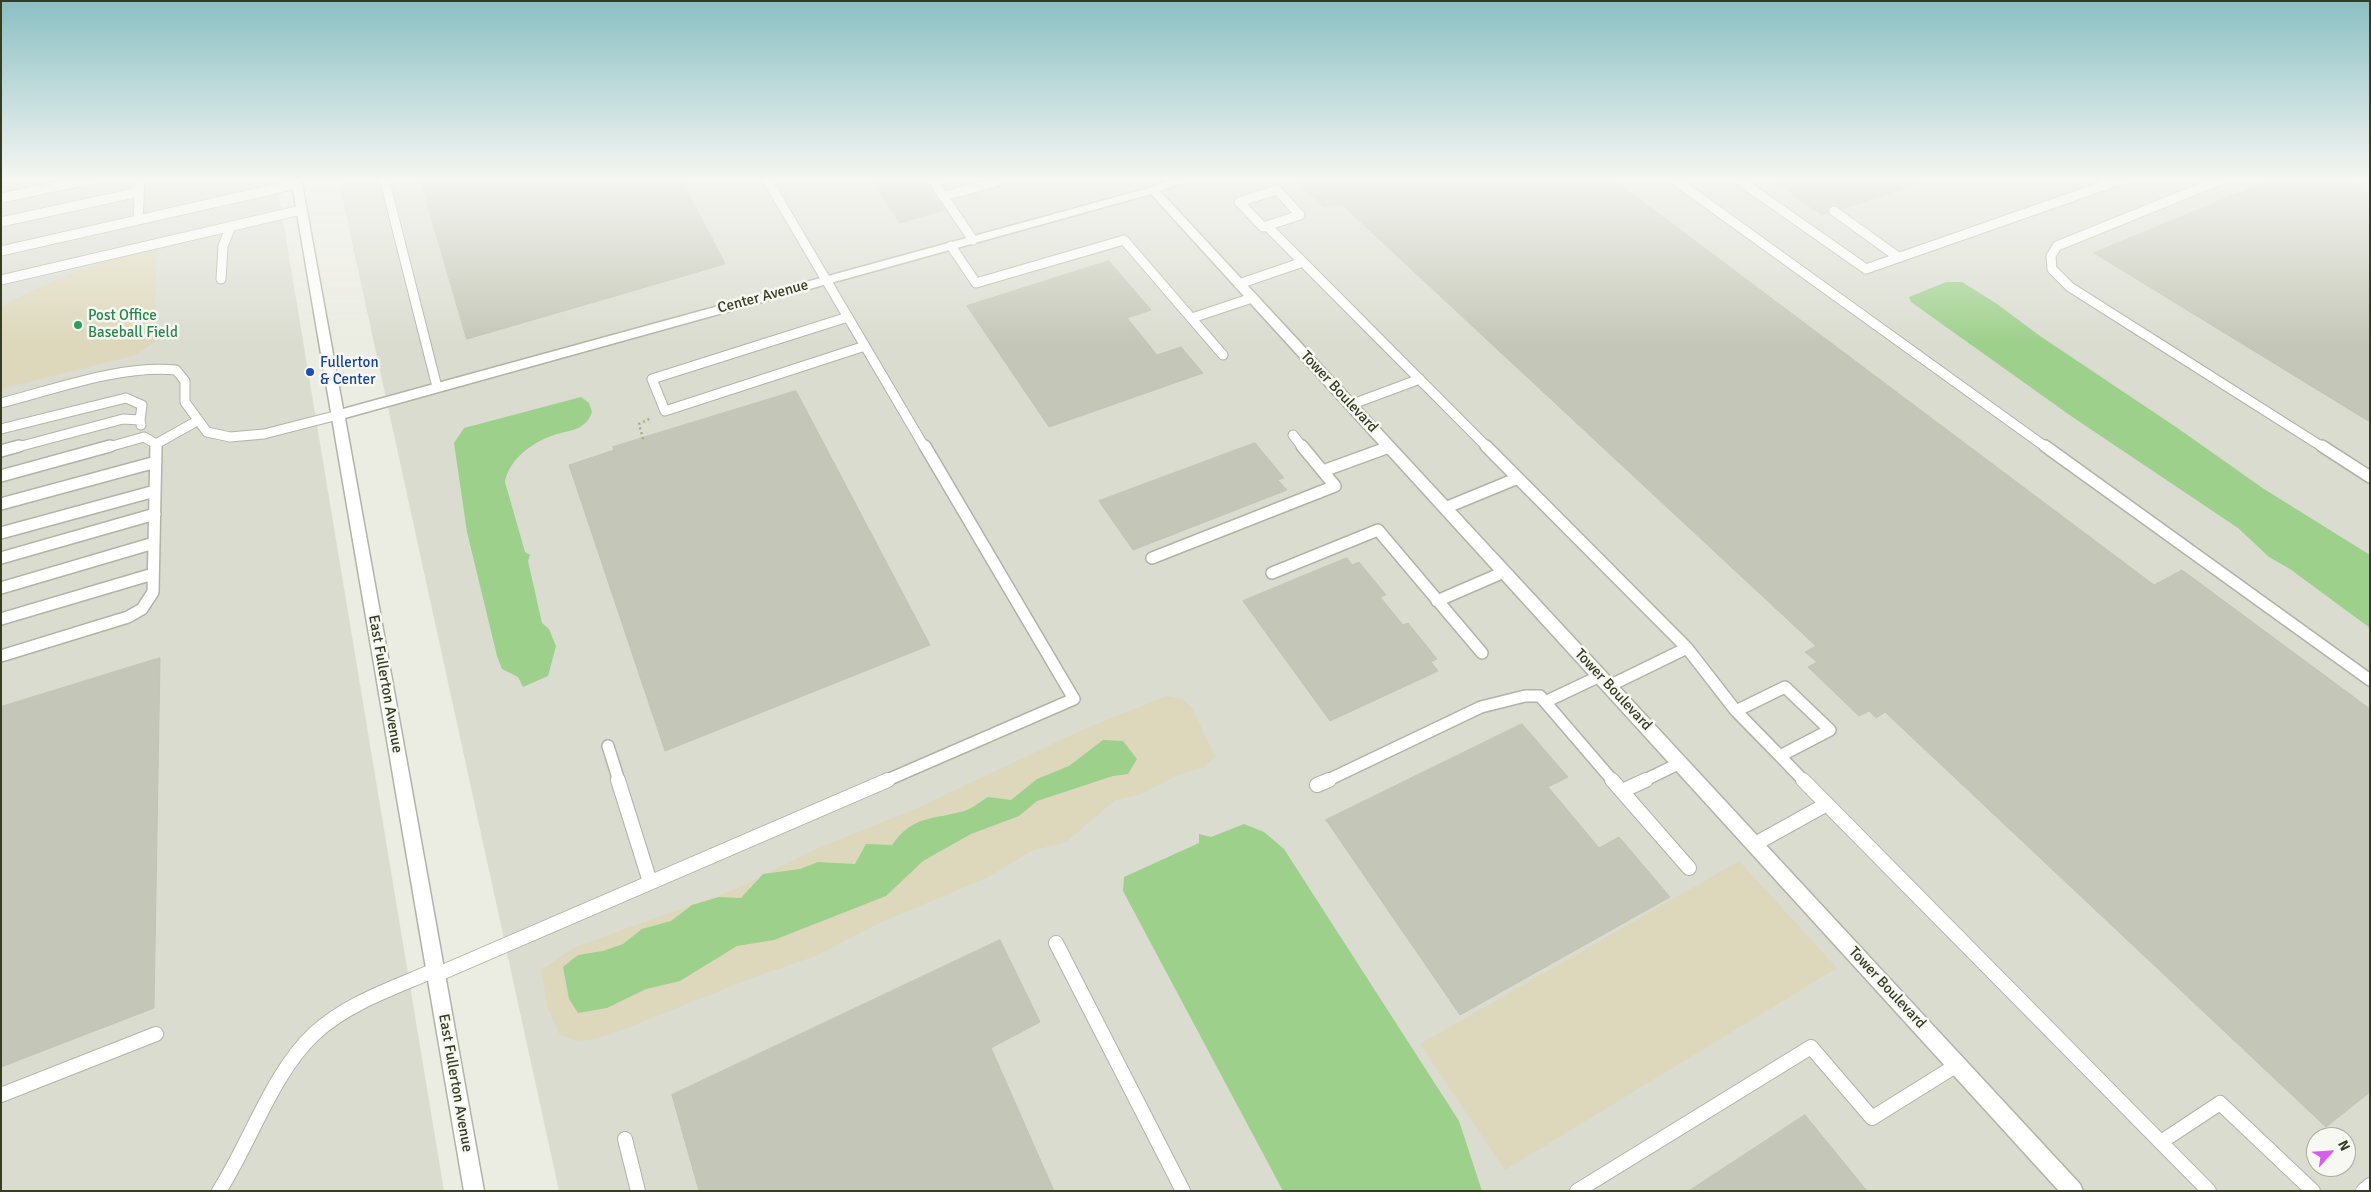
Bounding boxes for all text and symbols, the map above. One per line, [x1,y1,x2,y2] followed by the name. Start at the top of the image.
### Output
[716,276,810,318] street label: Center Avenue
[88,307,178,342] place label: Post Office Baseball Field
[72,319,84,331] marker: Post Office Baseball Field
[1297,347,1381,437] street label: Tower Boulevard
[320,354,379,389] place label: Fullerton & Center
[304,366,316,378] marker: Fullerton & Center
[364,614,406,754] street label: East Fullerton Avenue
[1571,645,1655,735] street label: Tower Boulevard
[1845,943,1929,1033] street label: Tower Boulevard
[434,1013,476,1153] street label: East Fullerton Avenue
[2306,1127,2356,1177] north arrow
[2334,1138,2354,1154] text: N

